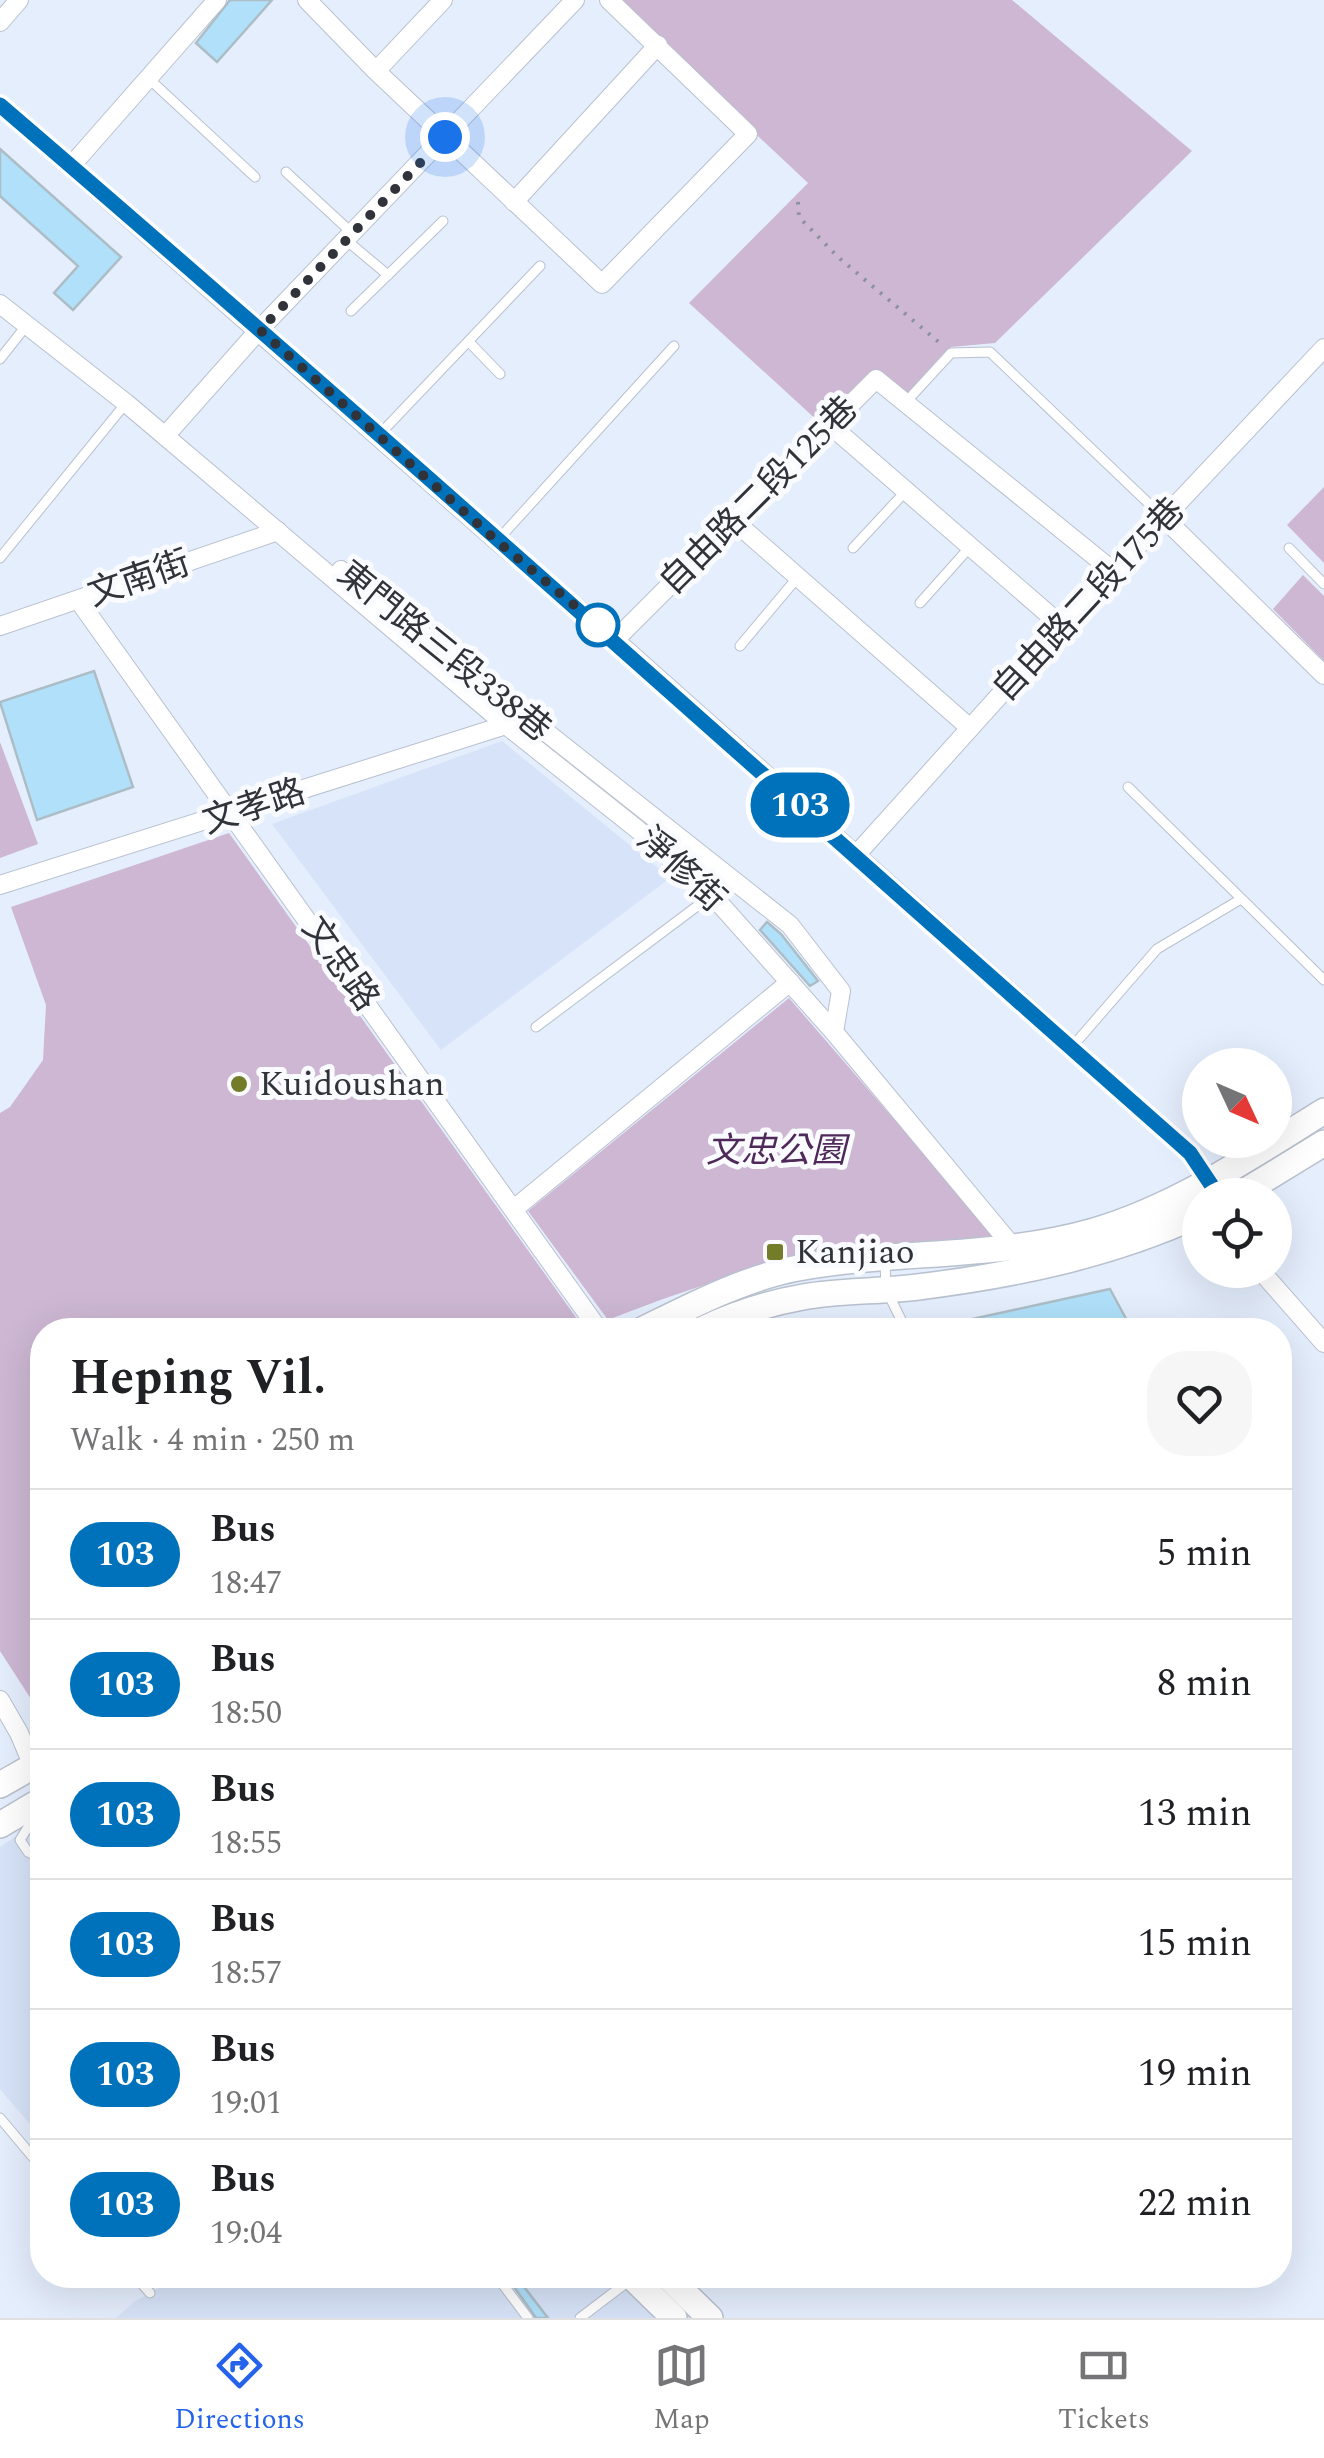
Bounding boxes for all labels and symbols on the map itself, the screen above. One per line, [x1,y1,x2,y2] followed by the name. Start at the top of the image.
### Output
[420,112,470,162] your location
[647,384,871,608] street label: 自由路二段125巷
[980,486,1198,714] street label: 自由路二段175巷
[81,537,197,621] street label: 文南街
[325,549,563,755] street label: 東門路三段338巷
[577,604,619,646] unlabelled marker
[196,766,312,848] street label: 文孝路
[742,772,858,838] line badge: 103
[625,815,737,925] street label: 淨修街
[288,906,392,1022] street label: 文忠路
[1182,1048,1292,1158] north arrow
[259,1058,445,1111] place label: Kuidoushan
[228,1073,250,1095] marker: Kuidoushan
[706,1125,851,1178] park label: 文忠公園
[795,1226,915,1279] place label: Kanjiao
[764,1241,786,1263] marker: Kanjiao

